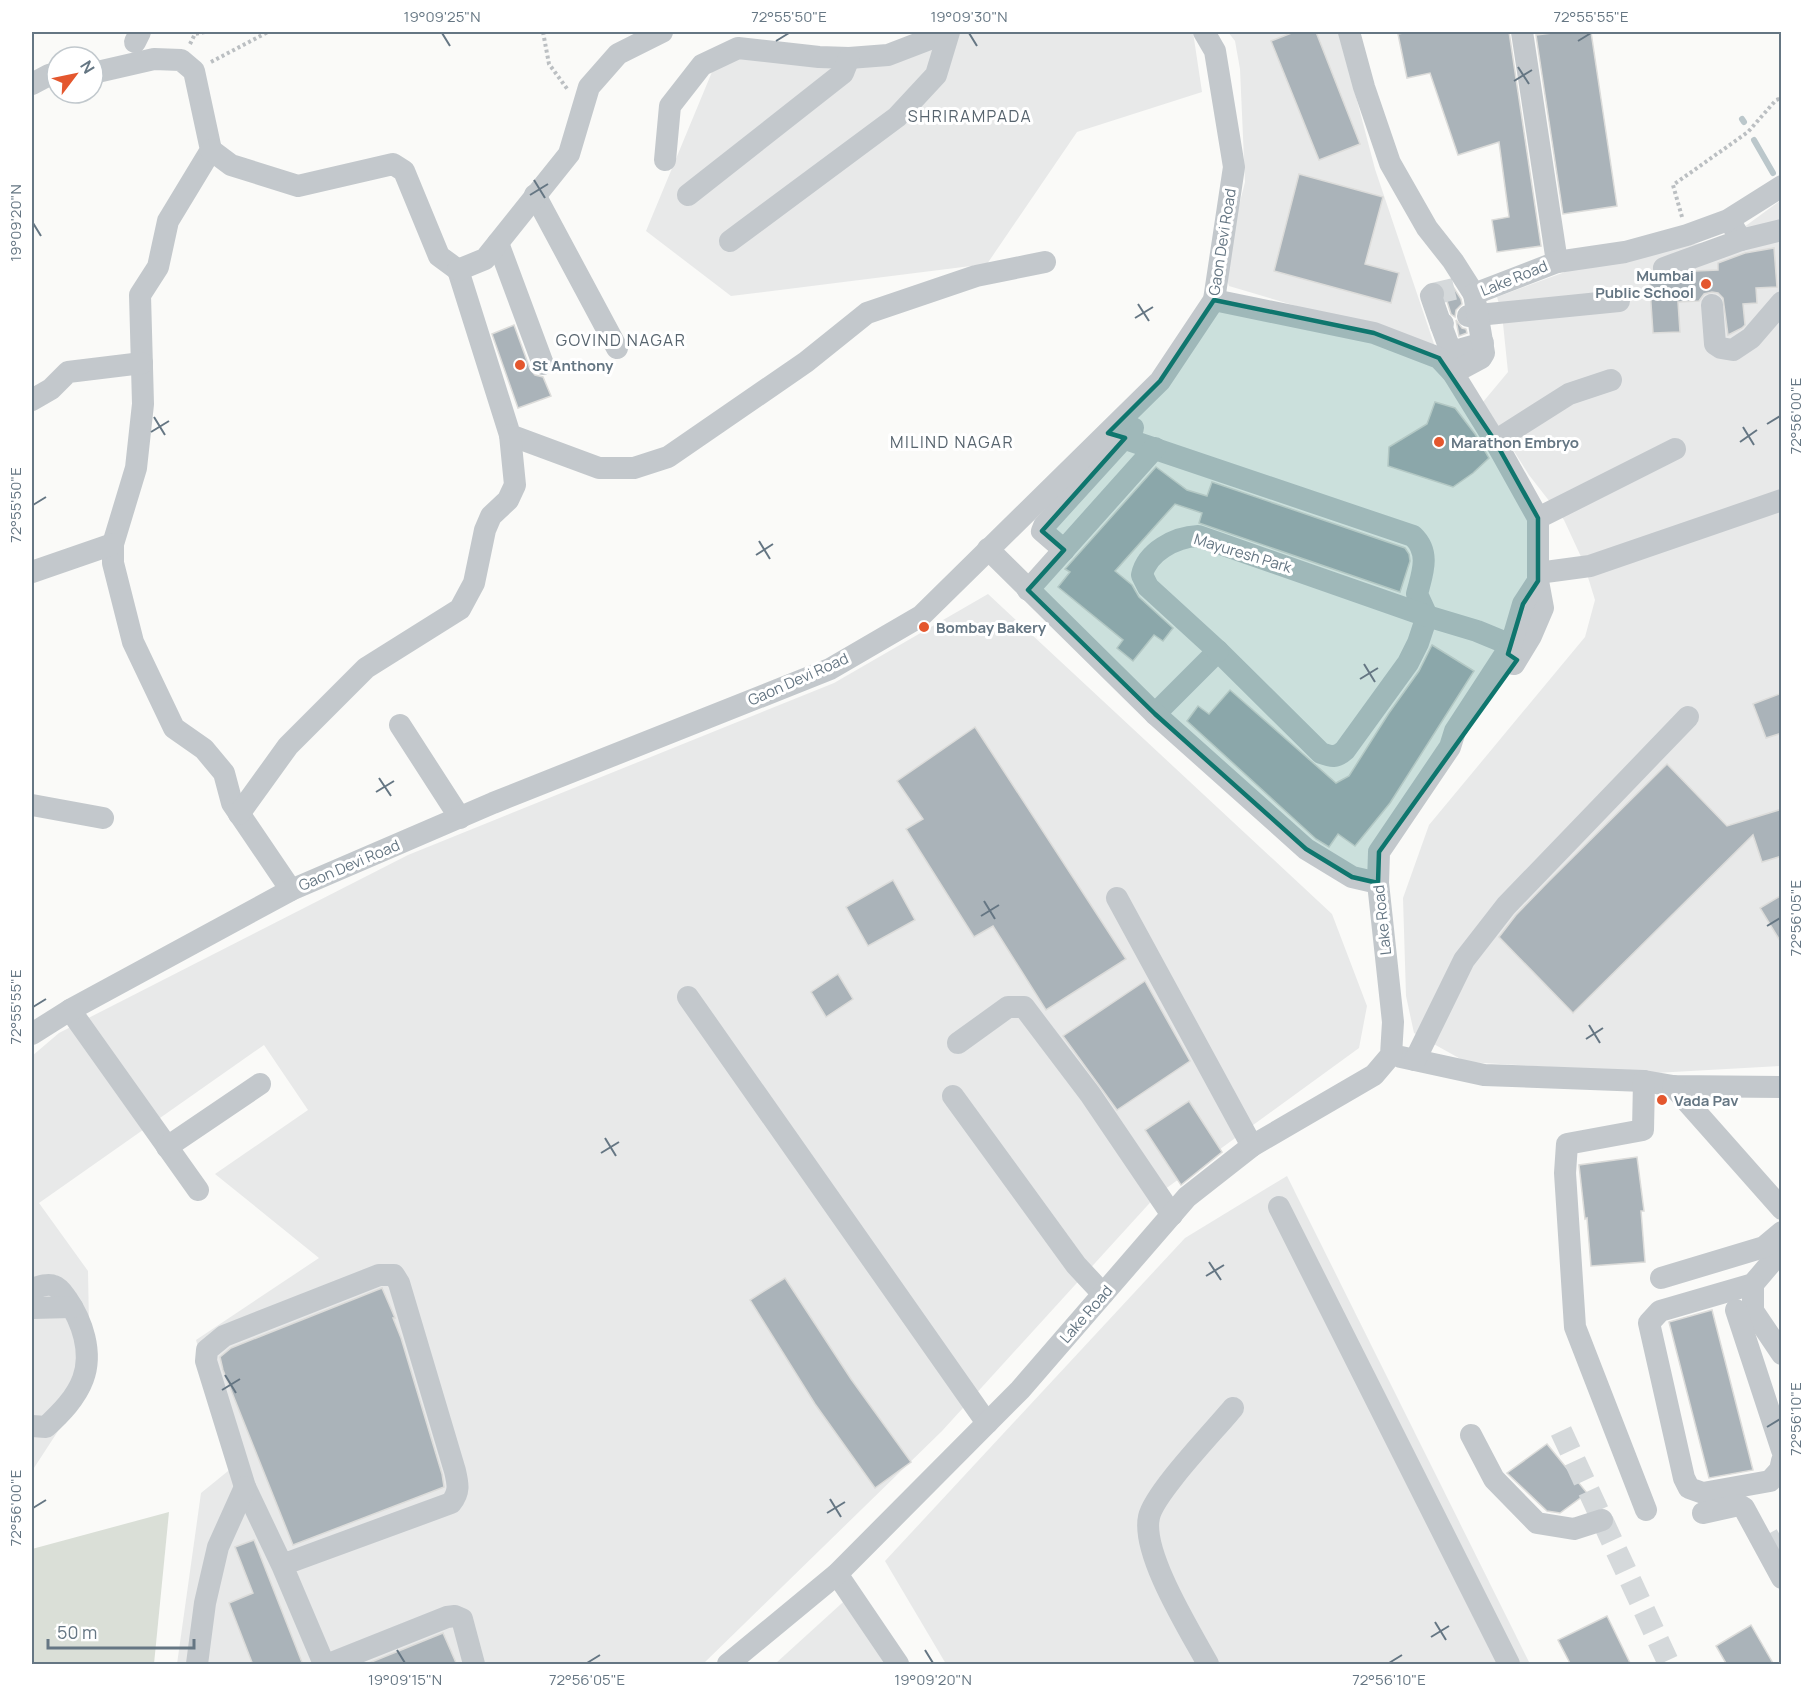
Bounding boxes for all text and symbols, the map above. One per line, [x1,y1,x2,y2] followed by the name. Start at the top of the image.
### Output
[404,6,480,27] text: 19°09'25"N
[751,6,827,27] text: 72°55'50"E
[930,6,1008,27] text: 19°09'30"N
[1553,6,1629,27] text: 72°55'55"E
[45,45,105,105] north arrow
[75,56,100,78] text: N
[908,105,1032,127] district label: SHRIRAMPADA
[5,184,26,262] text: 19°09'20"N
[1203,187,1241,297] street label: Gaon Devi Road
[1477,255,1551,301] street label: Lake Road
[1595,265,1694,303] place label: Mumbai Public School
[1699,277,1713,291] marker: Mumbai Public School
[556,329,686,351] district label: GOVIND NAGAR
[532,355,614,376] place label: St Anthony
[513,358,527,372] marker: St Anthony
[1785,378,1806,454] text: 72°56'00"E
[890,431,1014,453] district label: MILIND NAGAR
[1451,432,1579,453] place label: Marathon Embryo
[1432,435,1446,449] marker: Marathon Embryo
[5,467,26,543] text: 72°55'50"E
[1192,528,1295,578] street label: Mayuresh Park
[936,617,1047,638] place label: Bombay Bakery
[917,620,931,634] marker: Bombay Bakery
[744,647,852,711] street label: Gaon Devi Road
[295,834,403,896] street label: Gaon Devi Road
[1785,880,1806,956] text: 72°56'05"E
[1368,884,1396,956] street label: Lake Road
[5,969,26,1045] text: 72°55'55"E
[1674,1090,1738,1111] place label: Vada Pav
[1655,1093,1669,1107] marker: Vada Pav
[1055,1280,1117,1348] street label: Lake Road
[1785,1382,1806,1456] text: 72°56'10"E
[5,1470,26,1546] text: 72°56'00"E
[48,1612,194,1650] scale bar
[57,1620,97,1644] text: 50 m
[368,1669,442,1690] text: 19°09'15"N
[549,1669,625,1690] text: 72°56'05"E
[894,1669,972,1690] text: 19°09'20"N
[1352,1669,1426,1690] text: 72°56'10"E

